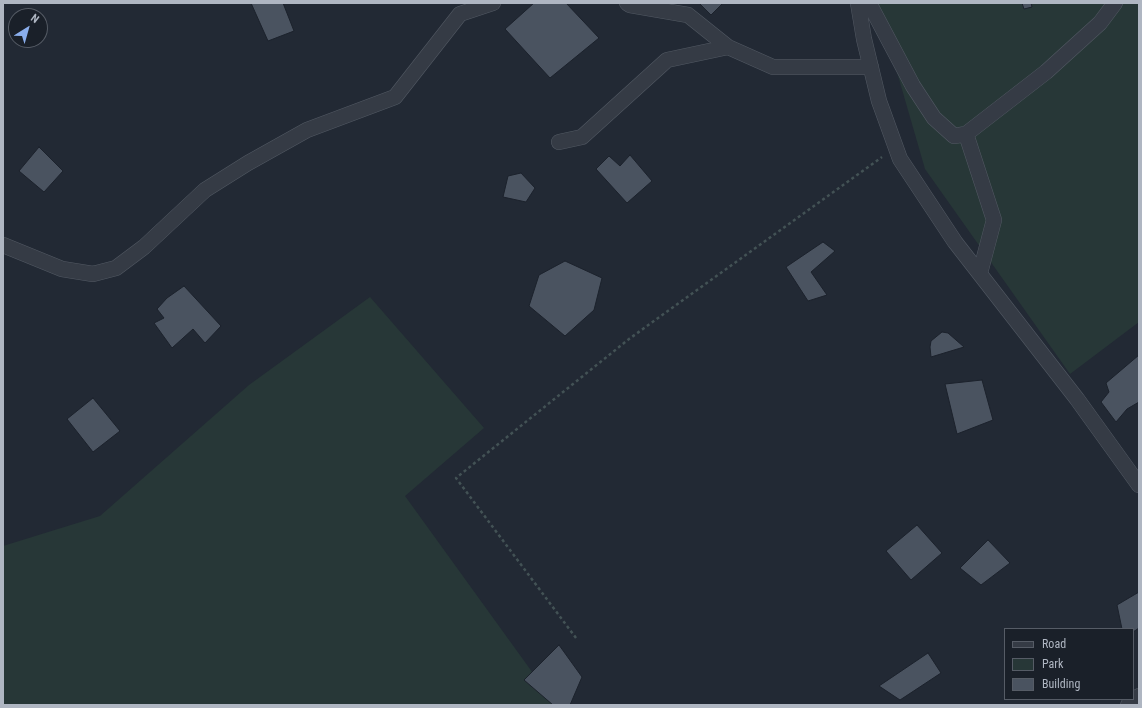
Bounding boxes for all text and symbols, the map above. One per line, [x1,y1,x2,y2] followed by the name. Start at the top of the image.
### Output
[8,8,48,48] north arrow
[28,12,42,26] text: N
[1004,628,1134,700] legend
[1042,637,1066,651] text: Road
[1042,657,1063,671] text: Park
[1042,677,1080,691] text: Building

